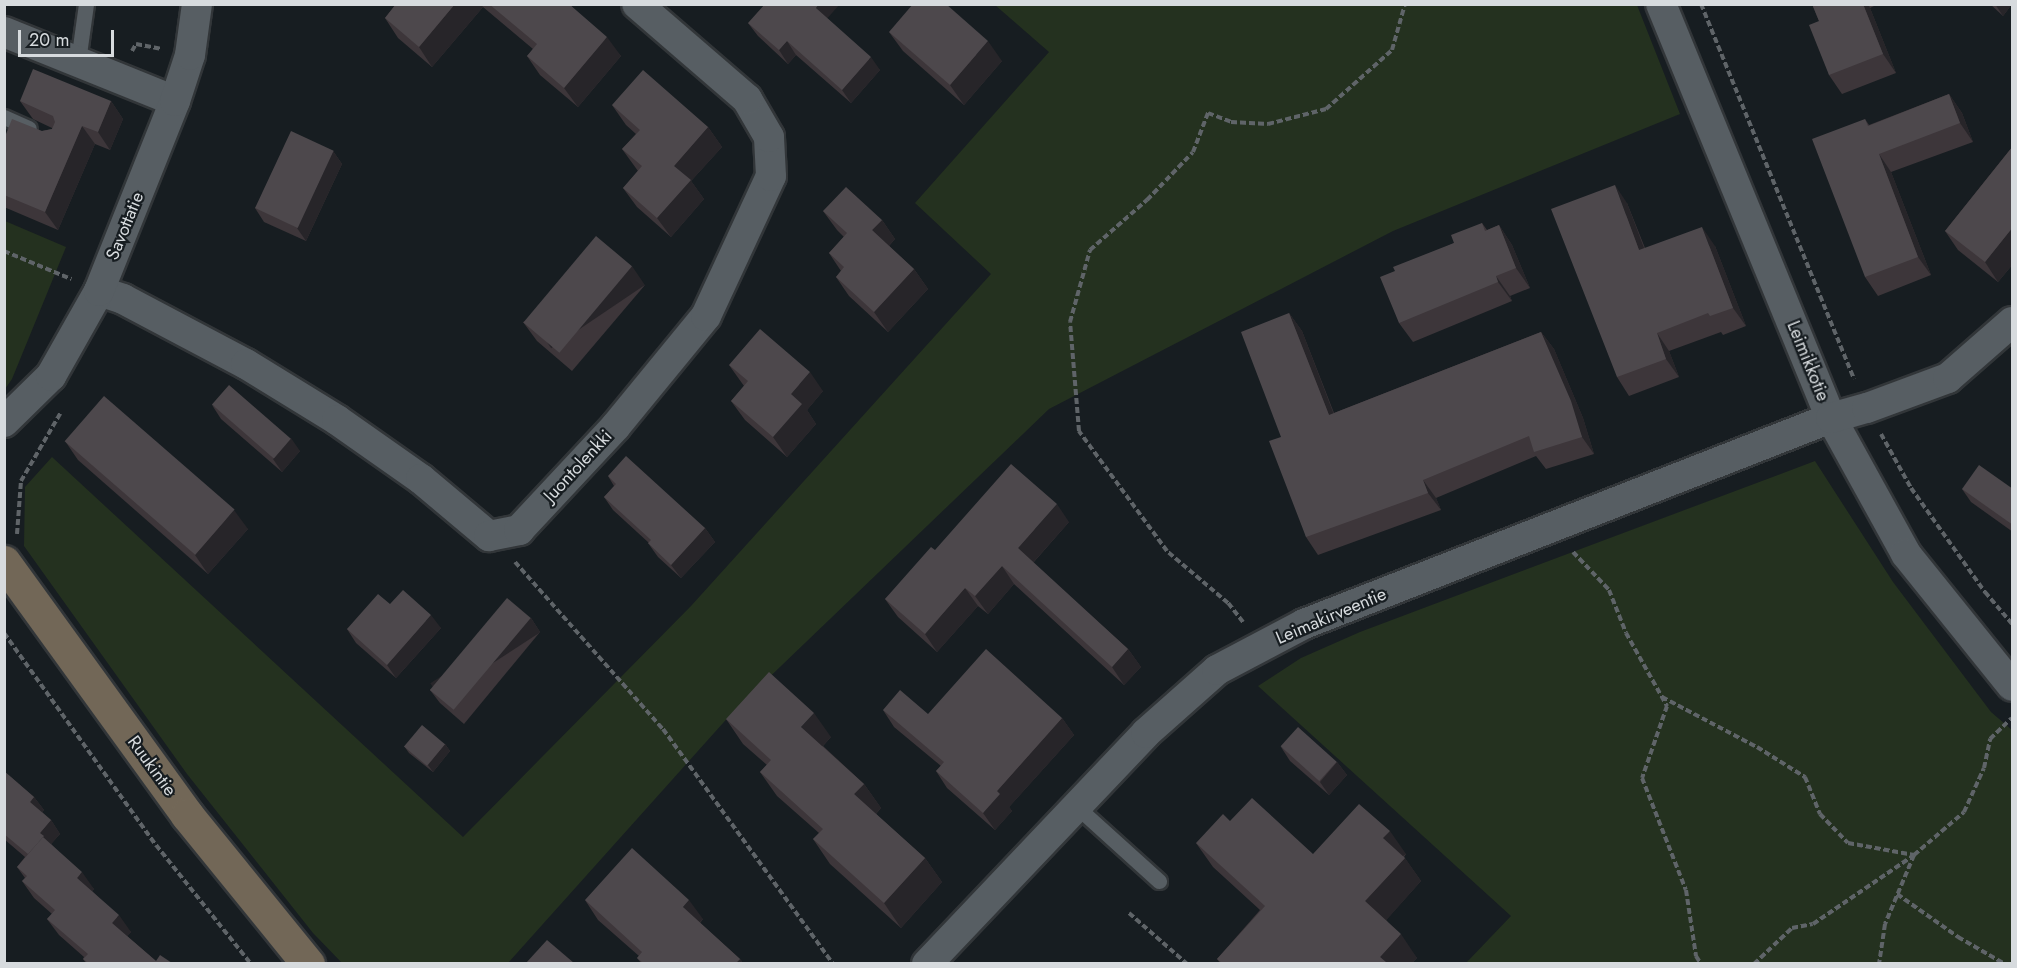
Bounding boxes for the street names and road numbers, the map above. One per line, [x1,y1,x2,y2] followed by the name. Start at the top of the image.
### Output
[102,189,148,263] street label: Savottatie
[1782,318,1834,404] street label: Leimikkotie
[539,426,617,506] street label: Juontolenkki
[1272,583,1390,649] street label: Leimakirveentie
[123,732,181,800] street label: Ruukintie

